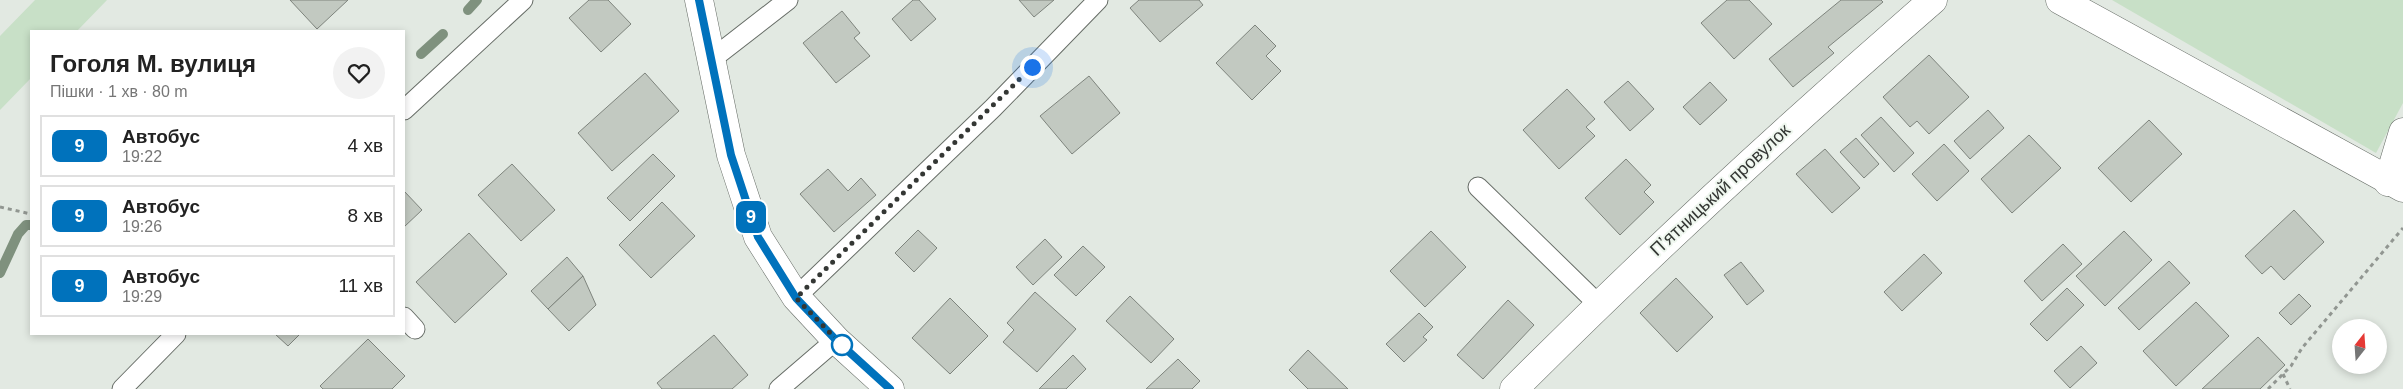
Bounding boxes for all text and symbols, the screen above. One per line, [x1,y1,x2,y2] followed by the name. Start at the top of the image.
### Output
[333,47,385,99] button: heart
[50,50,256,77] text: Гоголя М. вулиця
[1020,55,1045,80] your location
[50,83,188,100] text: Пішки · 1 хв · 80 m
[1646,120,1794,260] street label: Пʼятницький провулок
[122,126,200,147] text: Автобус
[348,135,383,156] text: 4 хв
[74,136,85,156] text: 9
[122,148,162,165] text: 19:22
[122,196,200,217] text: Автобус
[735,201,767,233] line badge: 9
[348,205,383,226] text: 8 хв
[74,206,85,226] text: 9
[746,207,756,227] text: 9
[122,218,162,235] text: 19:26
[122,266,200,287] text: Автобус
[338,275,383,296] text: 11 хв
[74,276,85,296] text: 9
[122,288,162,305] text: 19:29
[2332,319,2388,374] north arrow
[2332,319,2387,374] map controls
[831,334,853,356] unlabelled marker

